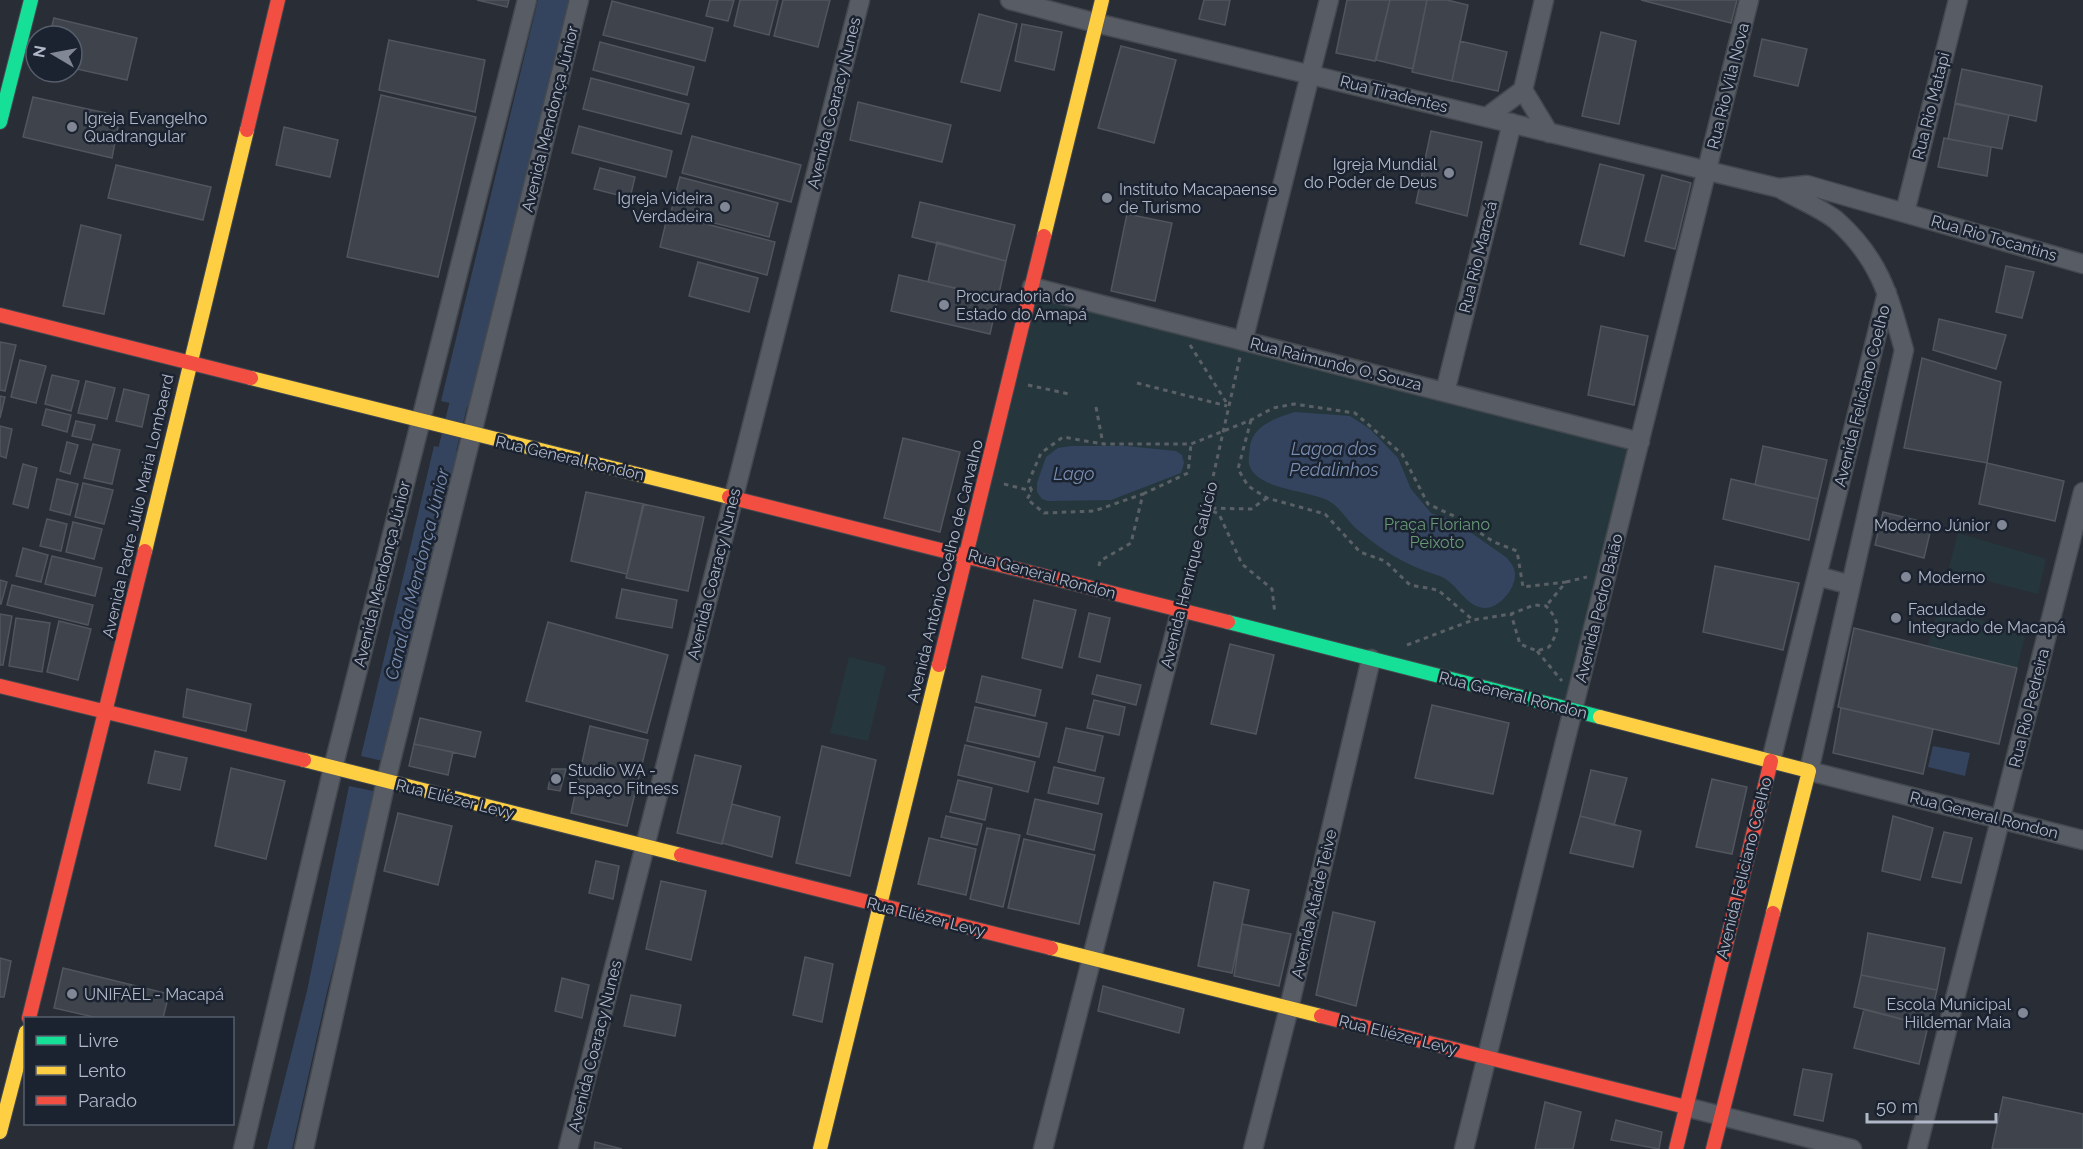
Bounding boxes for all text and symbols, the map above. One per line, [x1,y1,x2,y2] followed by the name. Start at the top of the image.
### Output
[803,15,865,191] street label: Avenida Coaracy Nunes
[1703,21,1753,151] street label: Rua Rio Vila Nova
[24,24,84,84] north arrow
[518,24,582,214] street label: Avenida Mendonça Júnior
[29,44,50,59] text: N
[1908,50,1954,162] street label: Rua Rio Matapi
[1338,71,1450,117] street label: Rua Tiradentes
[84,109,207,146] place label: Igreja Evangelho Quadrangular
[65,120,79,134] marker: Igreja Evangelho Quadrangular
[1304,155,1438,192] place label: Igreja Mundial do Poder de Deus
[1442,166,1456,180] marker: Igreja Mundial do Poder de Deus
[1119,180,1277,217] place label: Instituto Macapaense de Turismo
[617,189,713,226] place label: Igreja Videira Verdadeira
[1100,191,1114,205] marker: Instituto Macapaense de Turismo
[1455,199,1501,315] street label: Rua Rio Maracá
[718,200,732,214] marker: Igreja Videira Verdadeira
[1929,211,2059,265] street label: Rua Rio Tocantins
[956,287,1087,324] place label: Procuradoria do Estado do Amapá
[937,298,951,312] marker: Procuradoria do Estado do Amapá
[1830,303,1894,489] street label: Avenida Feliciano Coelho
[1248,333,1424,395] street label: Rua Raimundo O. Souza
[98,372,178,640] street label: Avenida Padre Júlio Maria Lombaerd
[494,432,646,484] street label: Rua General Rondon
[903,438,987,704] street label: Avenida Antônio Coelho de Carvalho
[1289,438,1379,480] water label: Lagoa dos Pedalinhos
[1053,463,1095,484] water label: Lago
[381,465,454,682] water label: Canal da Mendonça Júnior
[350,479,414,669] street label: Avenida Mendonça Júnior
[1157,480,1221,670] street label: Avenida Henrique Galúcio
[683,486,745,662] street label: Avenida Coaracy Nunes
[1384,515,1490,552] park label: Praça Floriano Peixoto
[1874,516,1990,535] place label: Moderno Júnior
[1995,518,2009,532] marker: Moderno Júnior
[1571,532,1627,684] street label: Avenida Pedro Baião
[966,545,1118,603] street label: Rua General Rondon
[1918,568,1985,587] place label: Moderno
[1899,570,1913,584] marker: Moderno
[1908,600,2066,637] place label: Faculdade Integrado de Macapá
[1889,611,1903,625] marker: Faculdade Integrado de Macapá
[2005,647,2053,769] street label: Rua Rio Pedreira
[1437,667,1589,723] street label: Rua General Rondon
[568,761,679,798] place label: Studio WA - Espaço Fitness
[549,772,563,786] marker: Studio WA - Espaço Fitness
[394,775,517,823] street label: Rua Eliézer Levy
[1712,775,1776,961] street label: Avenida Feliciano Coelho
[1908,787,2060,843] street label: Rua General Rondon
[1288,828,1340,980] street label: Avenida Ataíde Teive
[865,893,988,941] street label: Rua Eliézer Levy
[564,958,626,1134] street label: Avenida Coaracy Nunes
[84,985,224,1004] place label: UNIFAEL - Macapá
[65,987,79,1001] marker: UNIFAEL - Macapá
[1887,995,2012,1032] place label: Escola Municipal Hildemar Maia
[2016,1006,2030,1020] marker: Escola Municipal Hildemar Maia
[1337,1011,1460,1059] street label: Rua Eliézer Levy
[24,1017,234,1125] legend
[78,1030,119,1051] text: Livre
[78,1060,126,1081] text: Lento
[1867,1086,1996,1124] scale bar
[78,1090,137,1111] text: Parado
[1876,1096,1918,1117] text: 50 m

